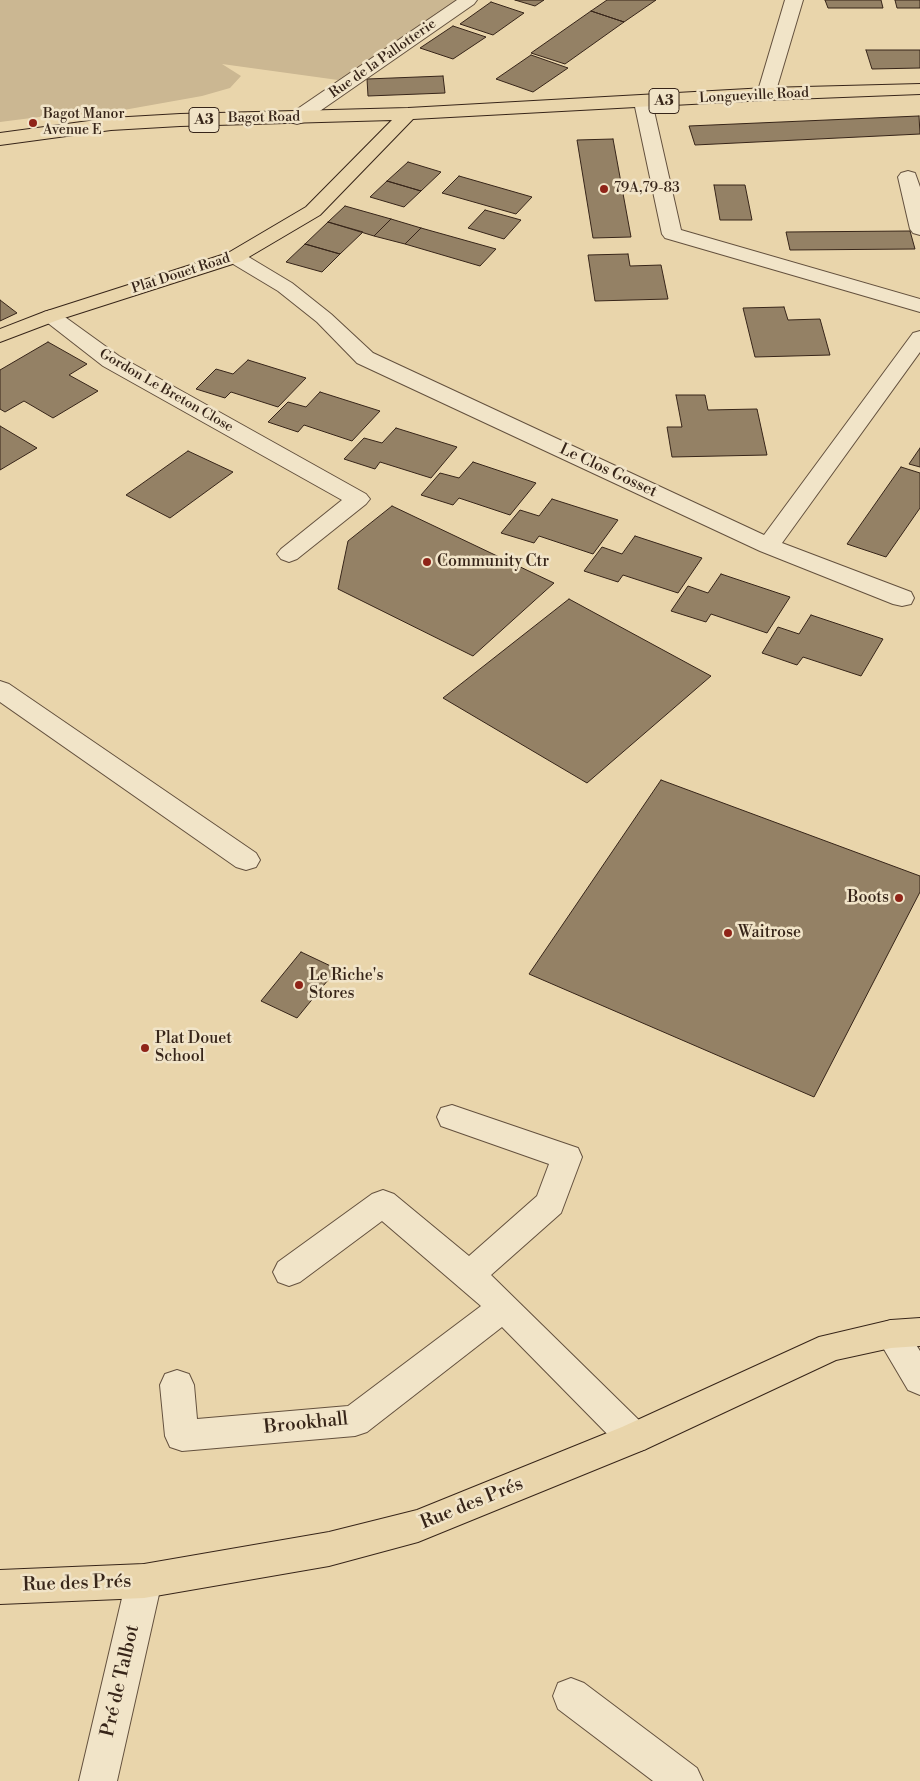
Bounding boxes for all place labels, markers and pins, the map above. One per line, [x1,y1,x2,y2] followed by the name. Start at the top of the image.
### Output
[43,107,124,140] place label: Bagot Manor Avenue E
[27,117,39,129] marker: Bagot Manor Avenue E
[614,181,680,197] place label: 79A,79-83
[598,183,610,195] marker: 79A,79-83
[437,552,549,572] place label: Community Ctr
[421,556,433,568] marker: Community Ctr
[847,888,889,908] place label: Boots
[893,892,905,904] marker: Boots
[738,923,801,943] place label: Waitrose
[722,927,734,939] marker: Waitrose
[309,966,383,1004] place label: Le Riche's Stores
[293,979,305,991] marker: Le Riche's Stores
[155,1029,232,1067] place label: Plat Douet School
[139,1042,151,1054] marker: Plat Douet School

